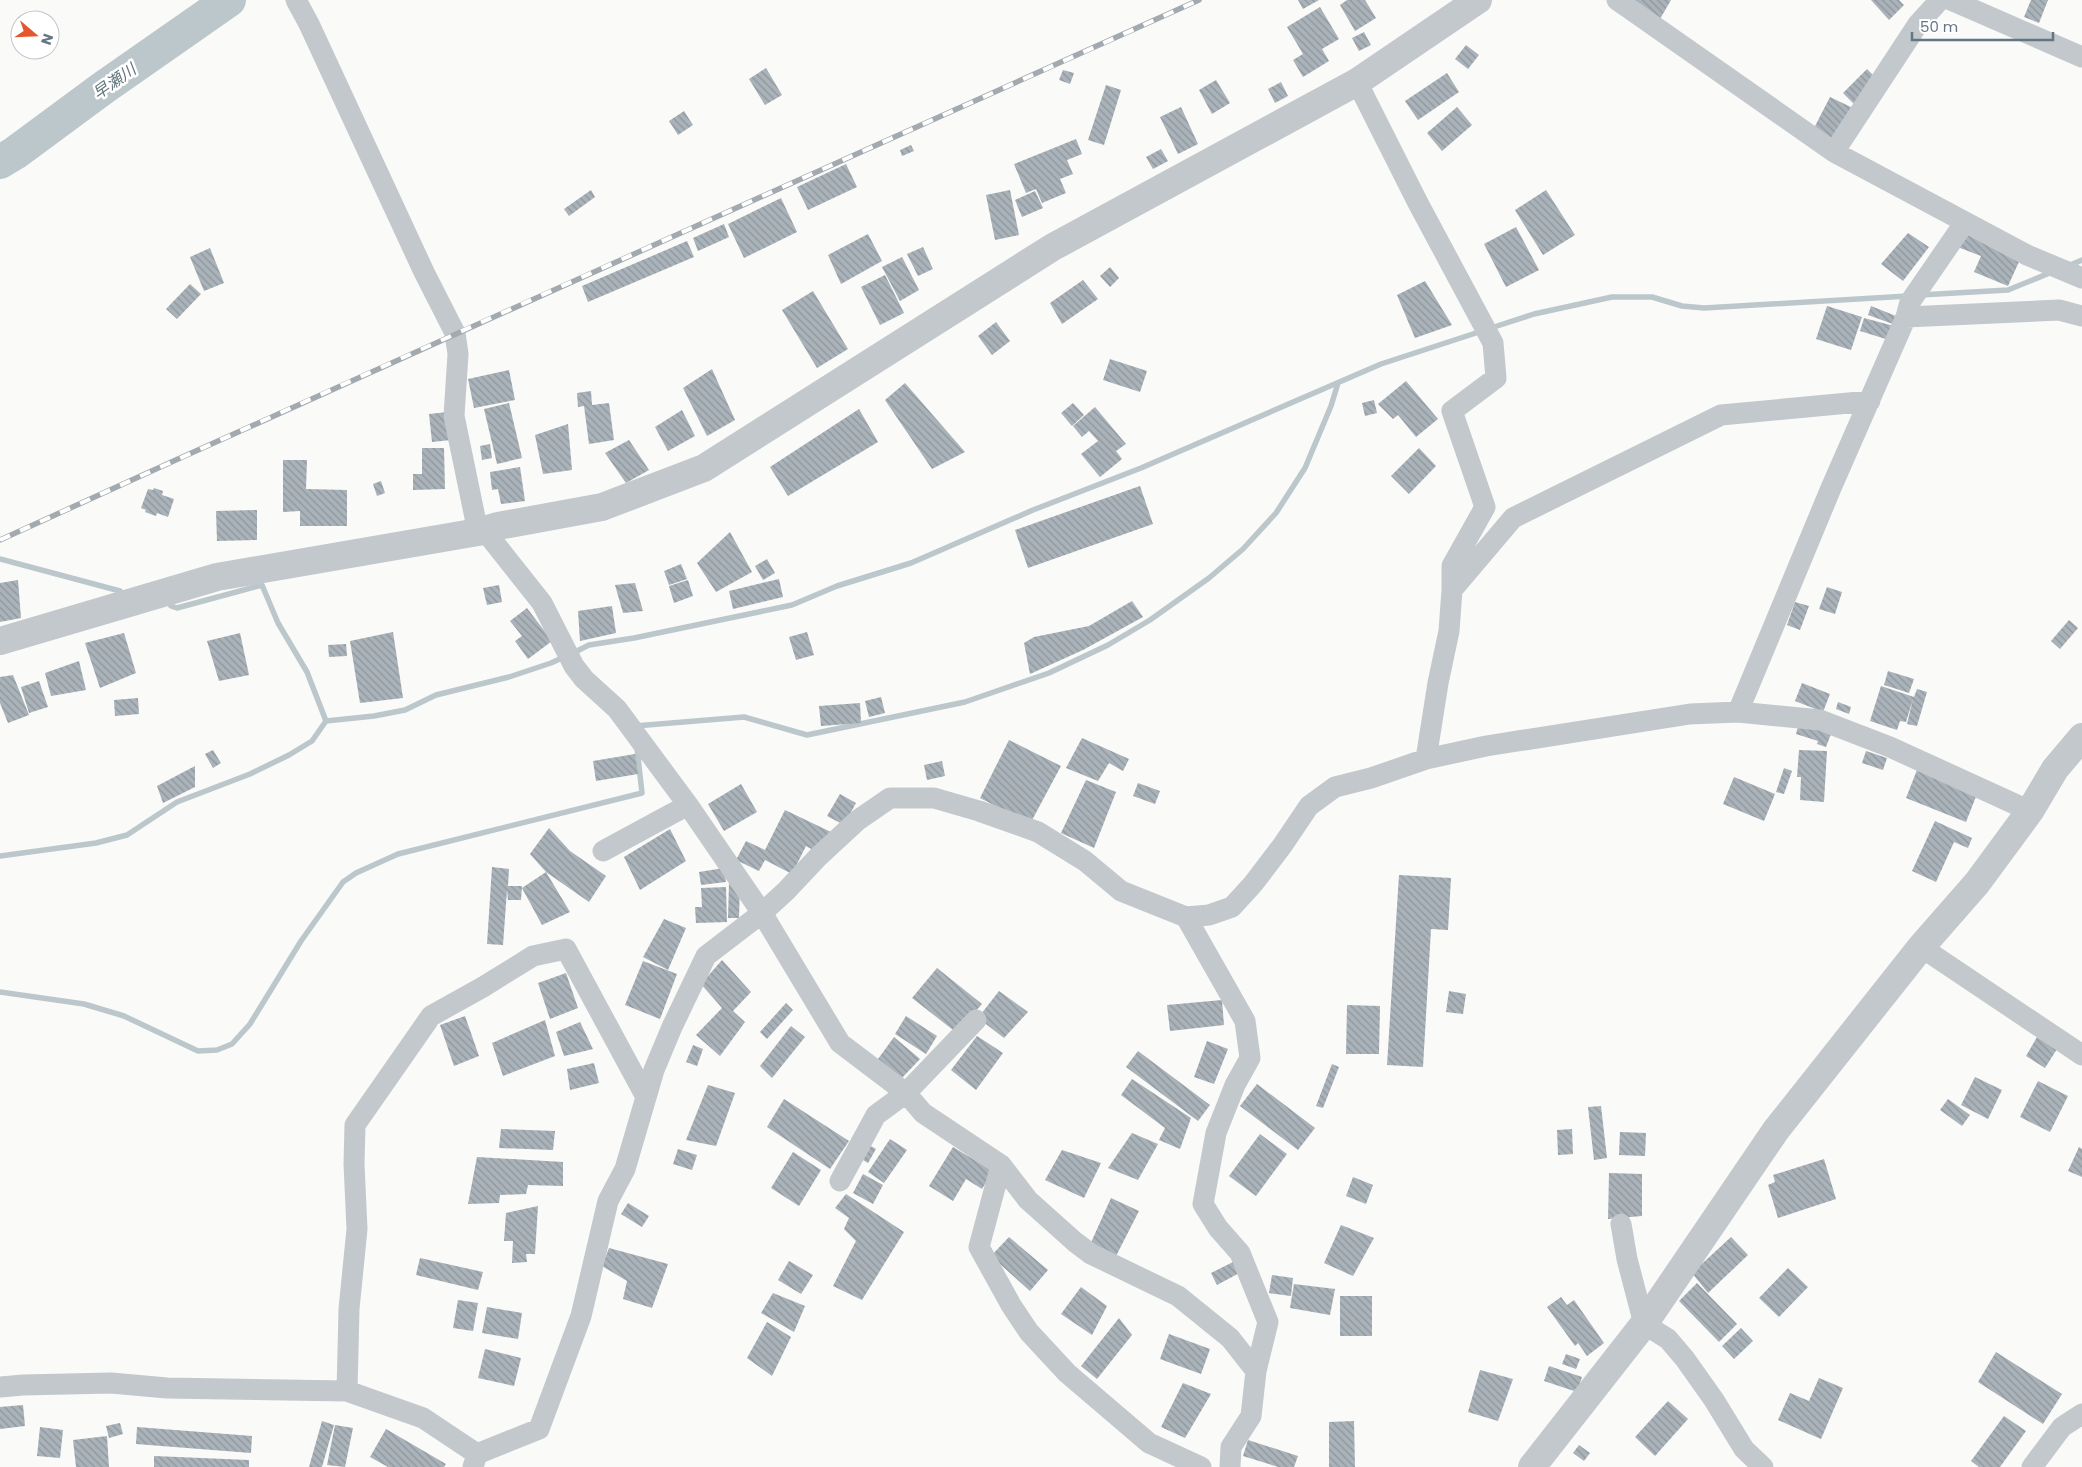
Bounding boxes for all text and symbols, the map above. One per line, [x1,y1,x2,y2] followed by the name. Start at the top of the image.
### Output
[10,10,60,60] north arrow
[1912,10,2053,42] scale bar
[1920,16,1958,37] text: 50 m
[36,31,58,47] text: N
[88,57,142,105] water label: 早瀬川

